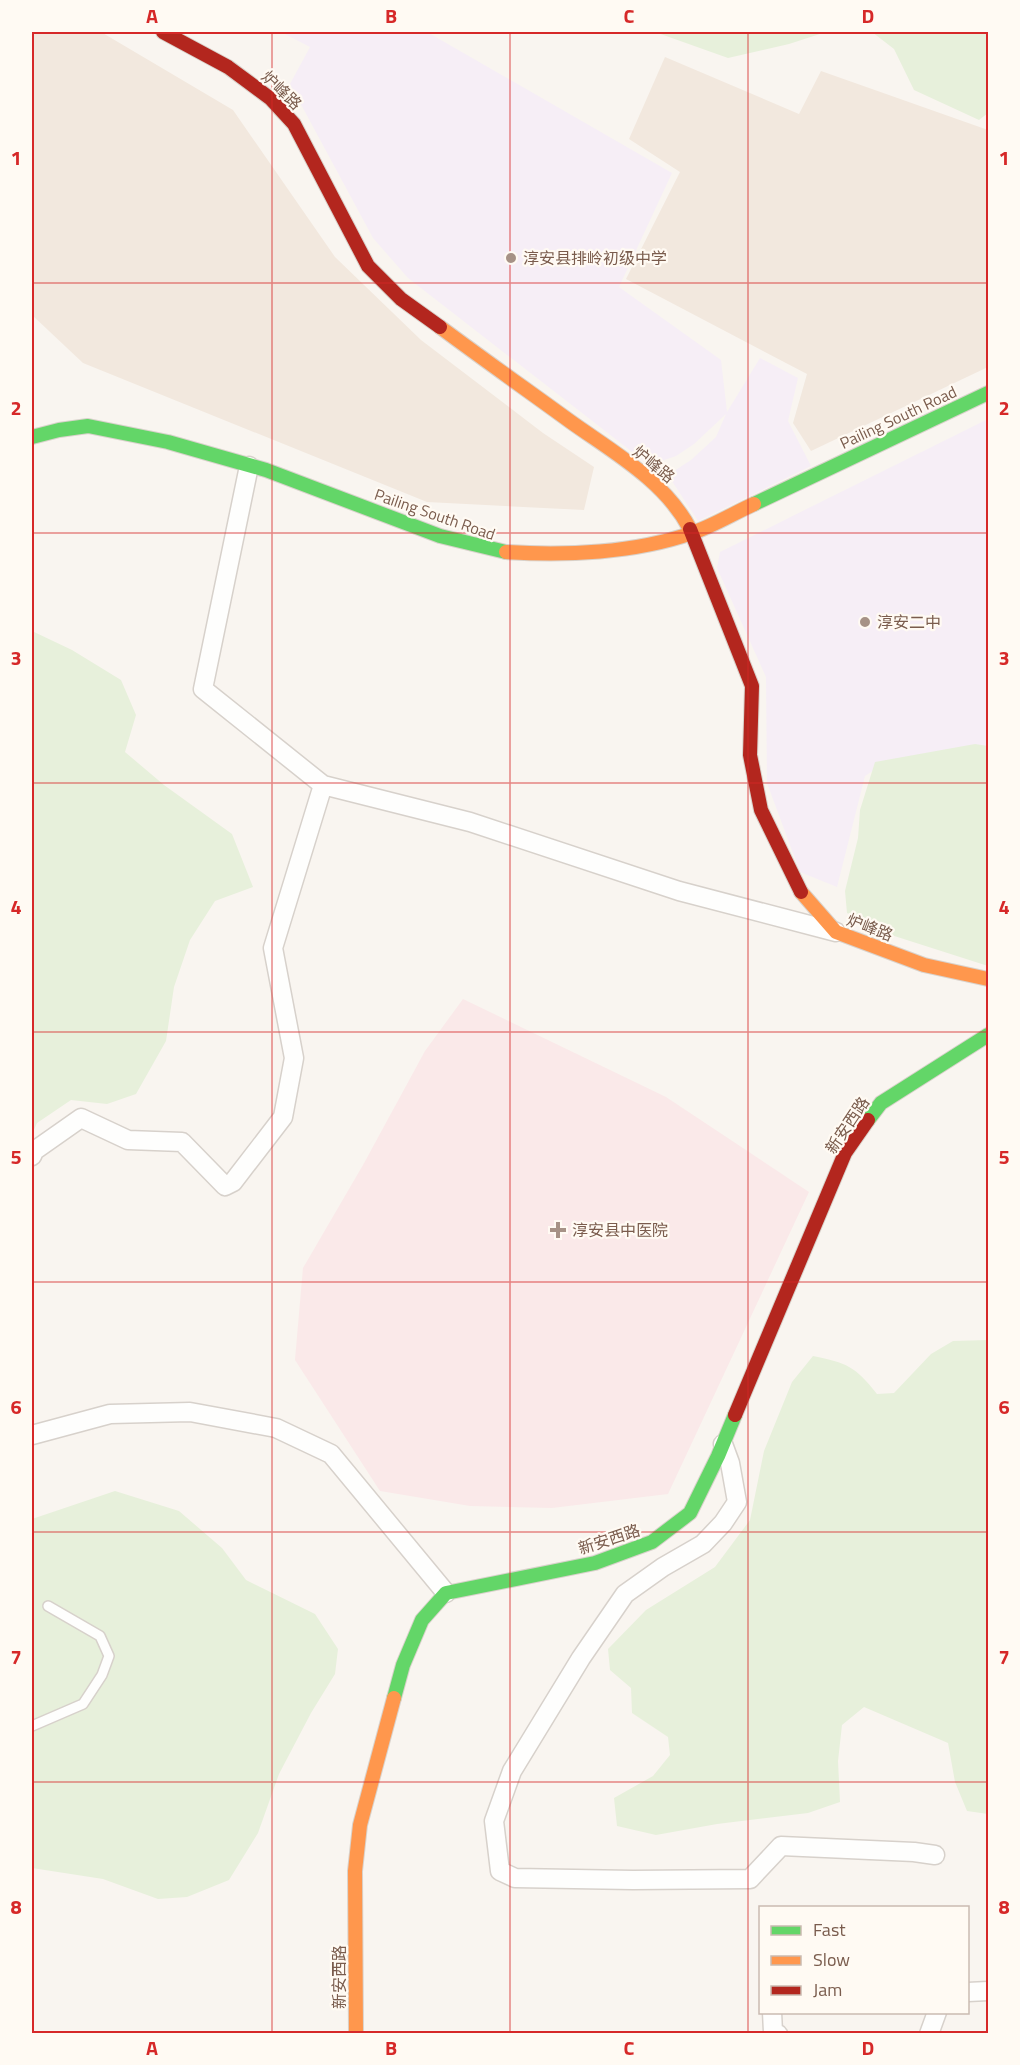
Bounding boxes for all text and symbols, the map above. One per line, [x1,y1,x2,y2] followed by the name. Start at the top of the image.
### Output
[146,0,158,31] text: A
[385,0,397,31] text: B
[624,0,635,31] text: C
[862,0,874,31] text: D
[256,65,308,115] street label: 炉峰路
[10,142,22,173] text: 1
[998,142,1010,173] text: 1
[523,246,667,270] place label: 淳安县排岭初级中学
[504,251,518,265] marker: 淳安县排岭初级中学
[836,379,960,455] street label: Pailing South Road
[10,392,22,423] text: 2
[998,392,1010,423] text: 2
[628,440,680,488] street label: 炉峰路
[371,482,499,546] street label: Pailing South Road
[877,610,941,634] place label: 淳安二中
[858,615,872,629] marker: 淳安二中
[10,642,22,673] text: 3
[998,642,1010,673] text: 3
[10,891,22,922] text: 4
[998,891,1010,922] text: 4
[843,907,897,947] street label: 炉峰路
[819,1092,875,1158] street label: 新安西路
[10,1141,22,1172] text: 5
[998,1141,1010,1172] text: 5
[572,1218,668,1242] place label: 淳安县中医院
[549,1221,567,1239] marker: 淳安县中医院
[10,1391,22,1422] text: 6
[998,1391,1010,1422] text: 6
[575,1518,643,1560] street label: 新安西路
[10,1641,22,1672] text: 7
[998,1641,1010,1672] text: 7
[10,1891,22,1922] text: 8
[998,1891,1010,1922] text: 8
[759,1906,969,2014] legend
[813,1916,846,1943] text: Fast
[327,1945,351,2009] street label: 新安西路
[813,1946,850,1973] text: Slow
[813,1976,842,2003] text: Jam
[146,2032,158,2063] text: A
[385,2032,397,2063] text: B
[624,2032,635,2063] text: C
[862,2032,874,2063] text: D

